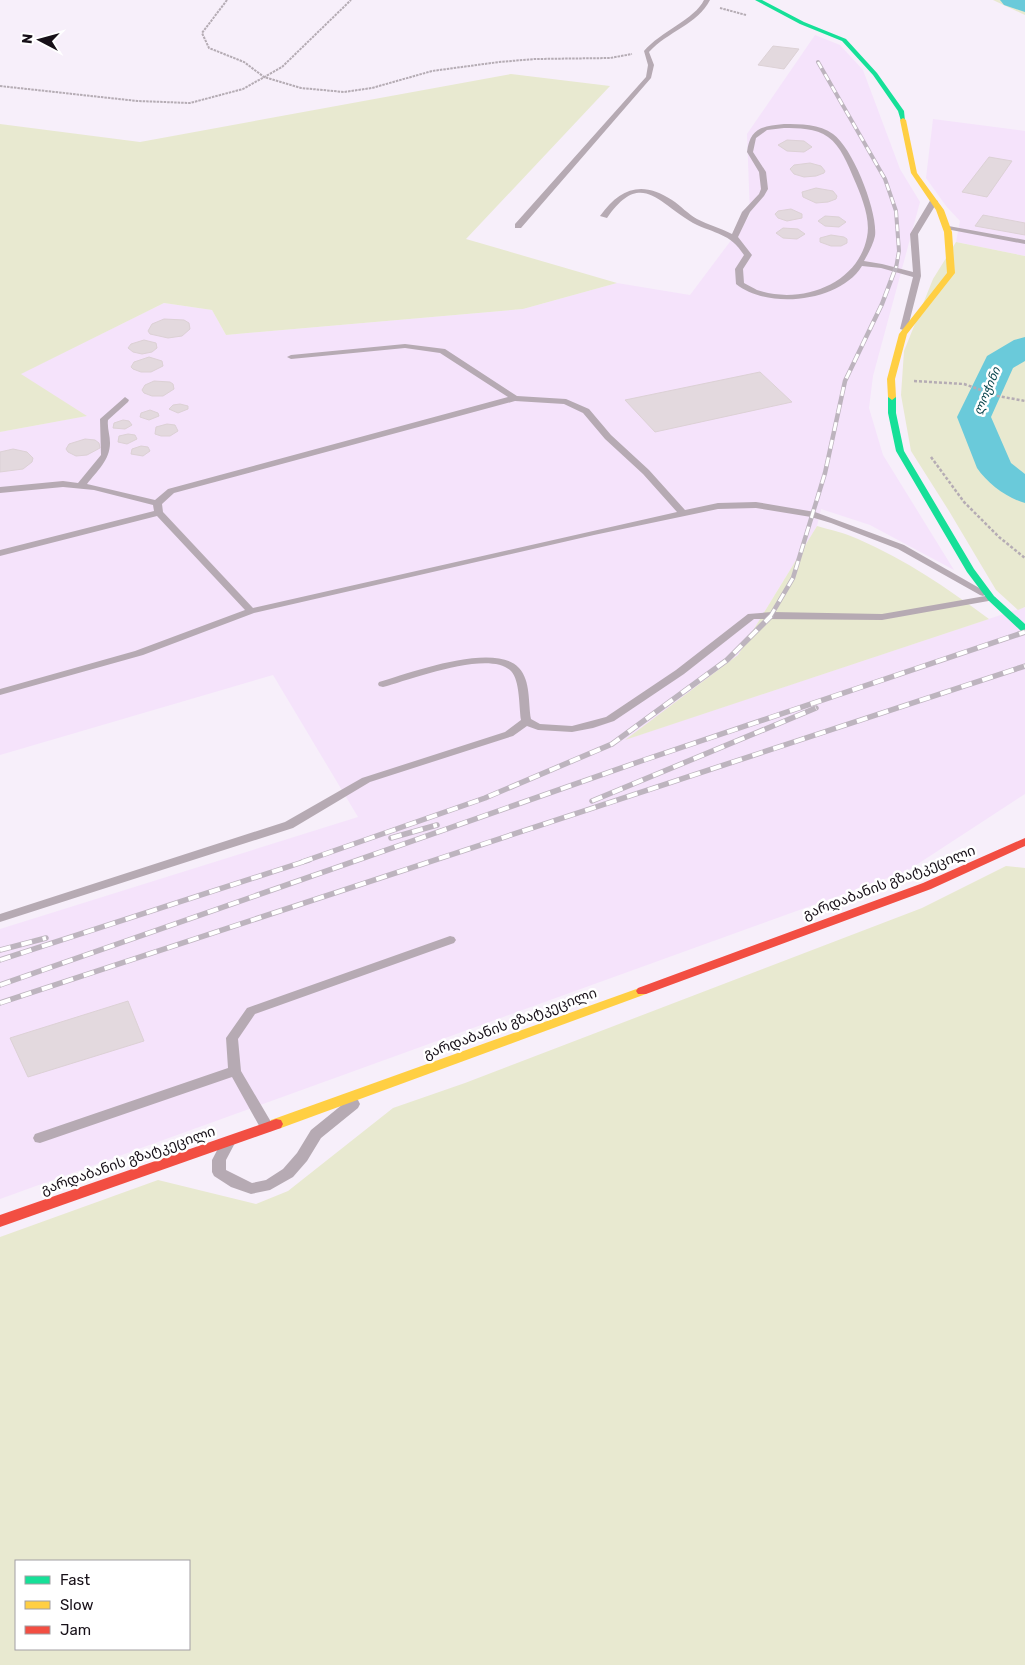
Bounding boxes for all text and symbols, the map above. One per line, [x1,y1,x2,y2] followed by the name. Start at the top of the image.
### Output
[15,15,65,65] north arrow
[19,33,37,45] text: N
[971,364,1004,417] water label: ლოჭინი
[801,842,978,923] street label: გარდაბანის გზატკეცილი
[421,984,599,1063] street label: გარდაბანის გზატკეცილი
[39,1123,217,1198] street label: გარდაბანის გზატკეცილი
[15,1560,190,1650] legend
[60,1571,90,1589] text: Fast
[60,1596,93,1614] text: Slow
[60,1621,91,1639] text: Jam

